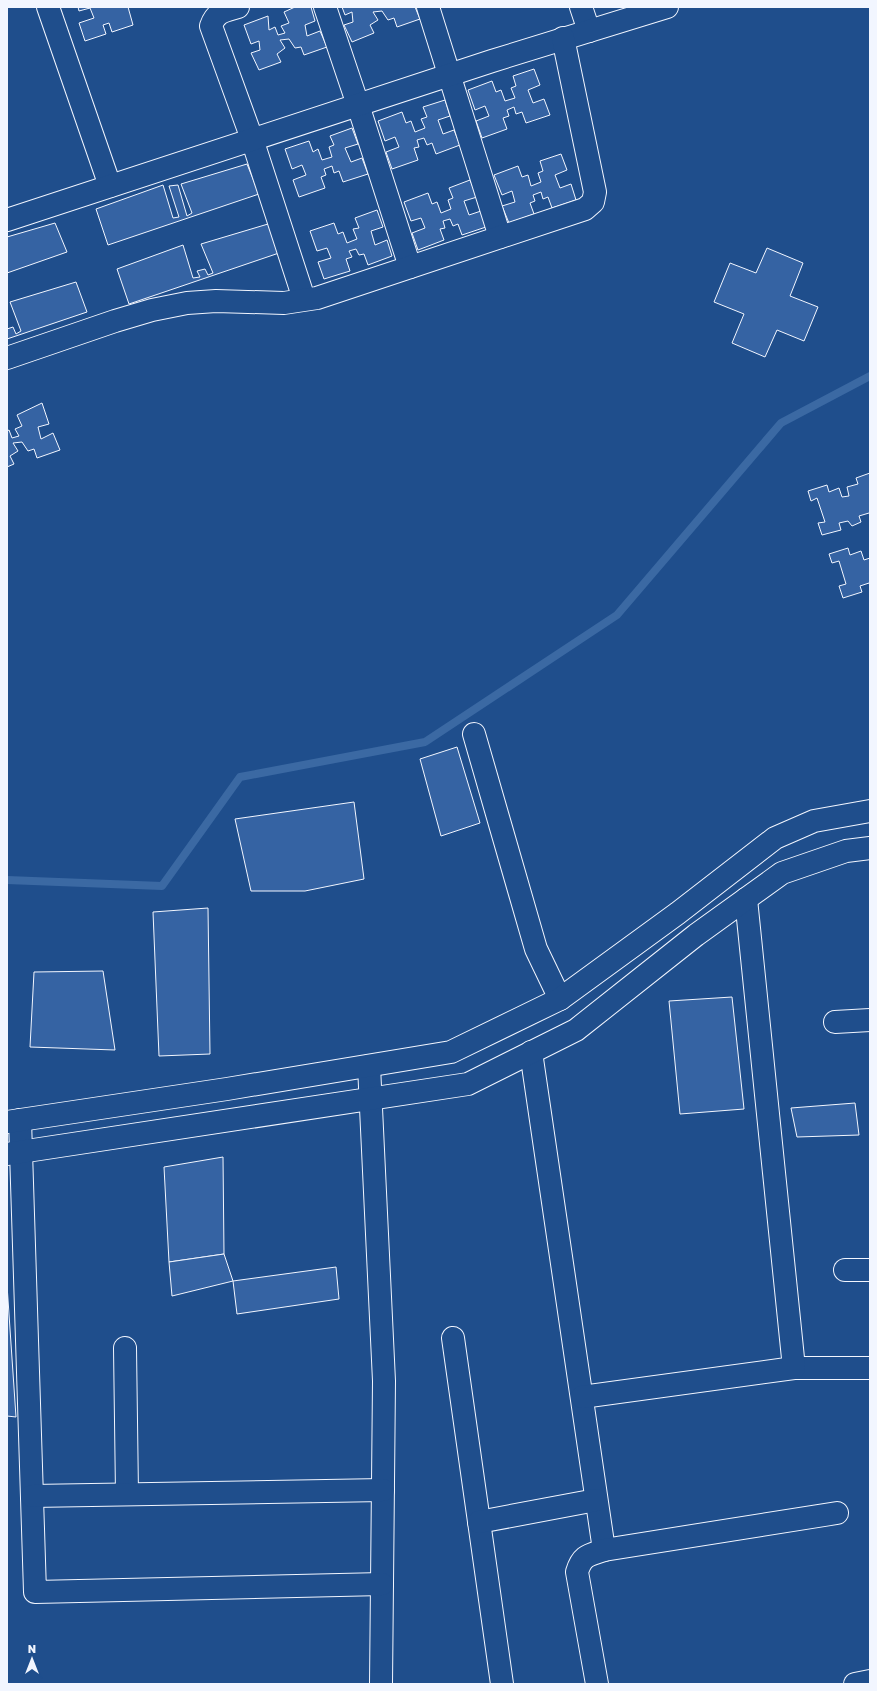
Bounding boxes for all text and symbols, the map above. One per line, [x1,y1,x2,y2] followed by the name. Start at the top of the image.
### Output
[12,1639,52,1679] north arrow
[28,1642,36,1655] text: N

